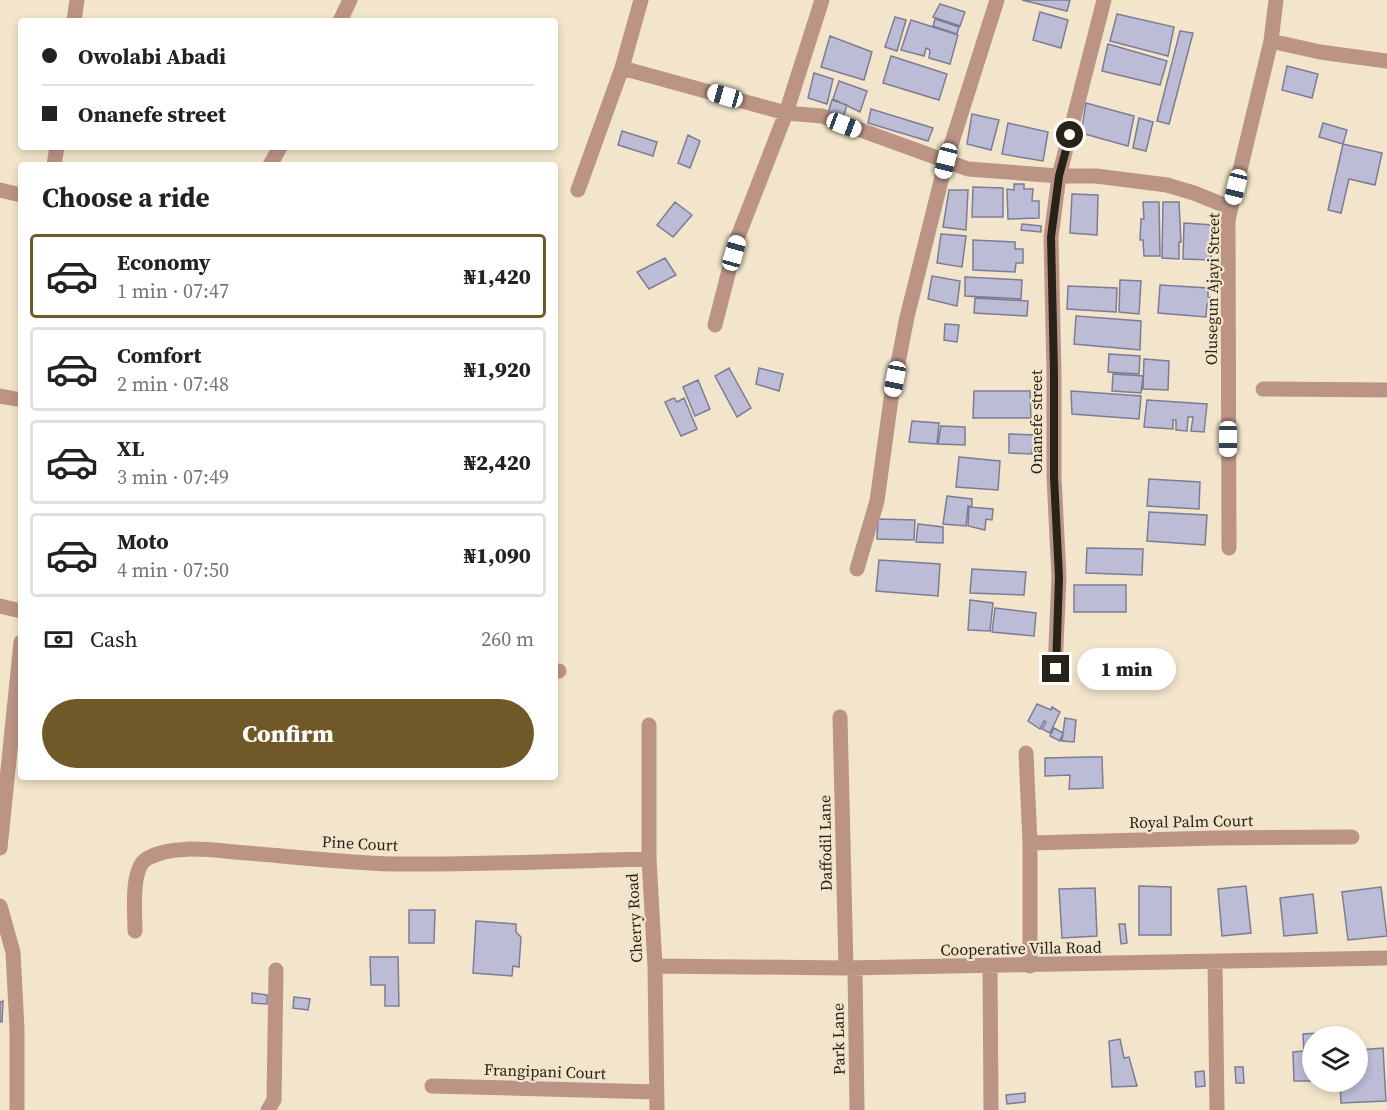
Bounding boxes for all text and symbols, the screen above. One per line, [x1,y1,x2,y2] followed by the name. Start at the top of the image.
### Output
[78,41,226,71] text: Owolabi Abadi
[705,82,745,110] car
[78,99,226,129] text: Onanefe street
[824,110,864,140] car
[1056,121,1083,148] route start
[933,141,959,181] car
[1223,167,1249,207] car
[42,179,210,216] text: Choose a ride
[1200,212,1224,365] street label: Olusegun Ajayi Street
[720,233,748,273] car
[117,247,211,277] text: Economy
[45,249,99,303] icon: car
[464,261,531,291] text: ₦1,420
[117,277,229,305] text: 1 min · 07:47
[117,340,201,370] text: Comfort
[45,342,99,396] icon: car
[464,354,531,384] text: ₦1,920
[883,360,907,398] car
[1025,369,1047,474] street label: Onanefe street
[117,370,229,398] text: 2 min · 07:48
[1219,421,1237,457] car
[117,433,144,463] text: XL
[45,435,99,489] icon: car
[464,447,531,477] text: ₦2,420
[117,463,229,491] text: 3 min · 07:49
[117,526,169,556] text: Moto
[45,528,99,582] icon: car
[464,540,531,570] text: ₦1,090
[117,556,229,584] text: 4 min · 07:50
[42,623,75,656] icon: cash
[90,624,138,654] text: Cash
[481,625,534,653] text: 260 m
[1077,648,1176,690] callout: 1 min
[1042,655,1069,682] route end
[1100,655,1153,683] text: 1 min
[42,699,534,768] button: Confirm
[813,795,837,891] street label: Daffodil Lane
[1129,809,1254,833] street label: Royal Palm Court
[321,830,399,856] street label: Pine Court
[621,873,647,963] street label: Cherry Road
[940,936,1102,960] street label: Cooperative Villa Road
[826,1003,850,1075] street label: Park Lane
[1302,1026,1368,1092] map controls
[1302,1026,1368,1092] button: layers
[484,1058,607,1084] street label: Frangipani Court

